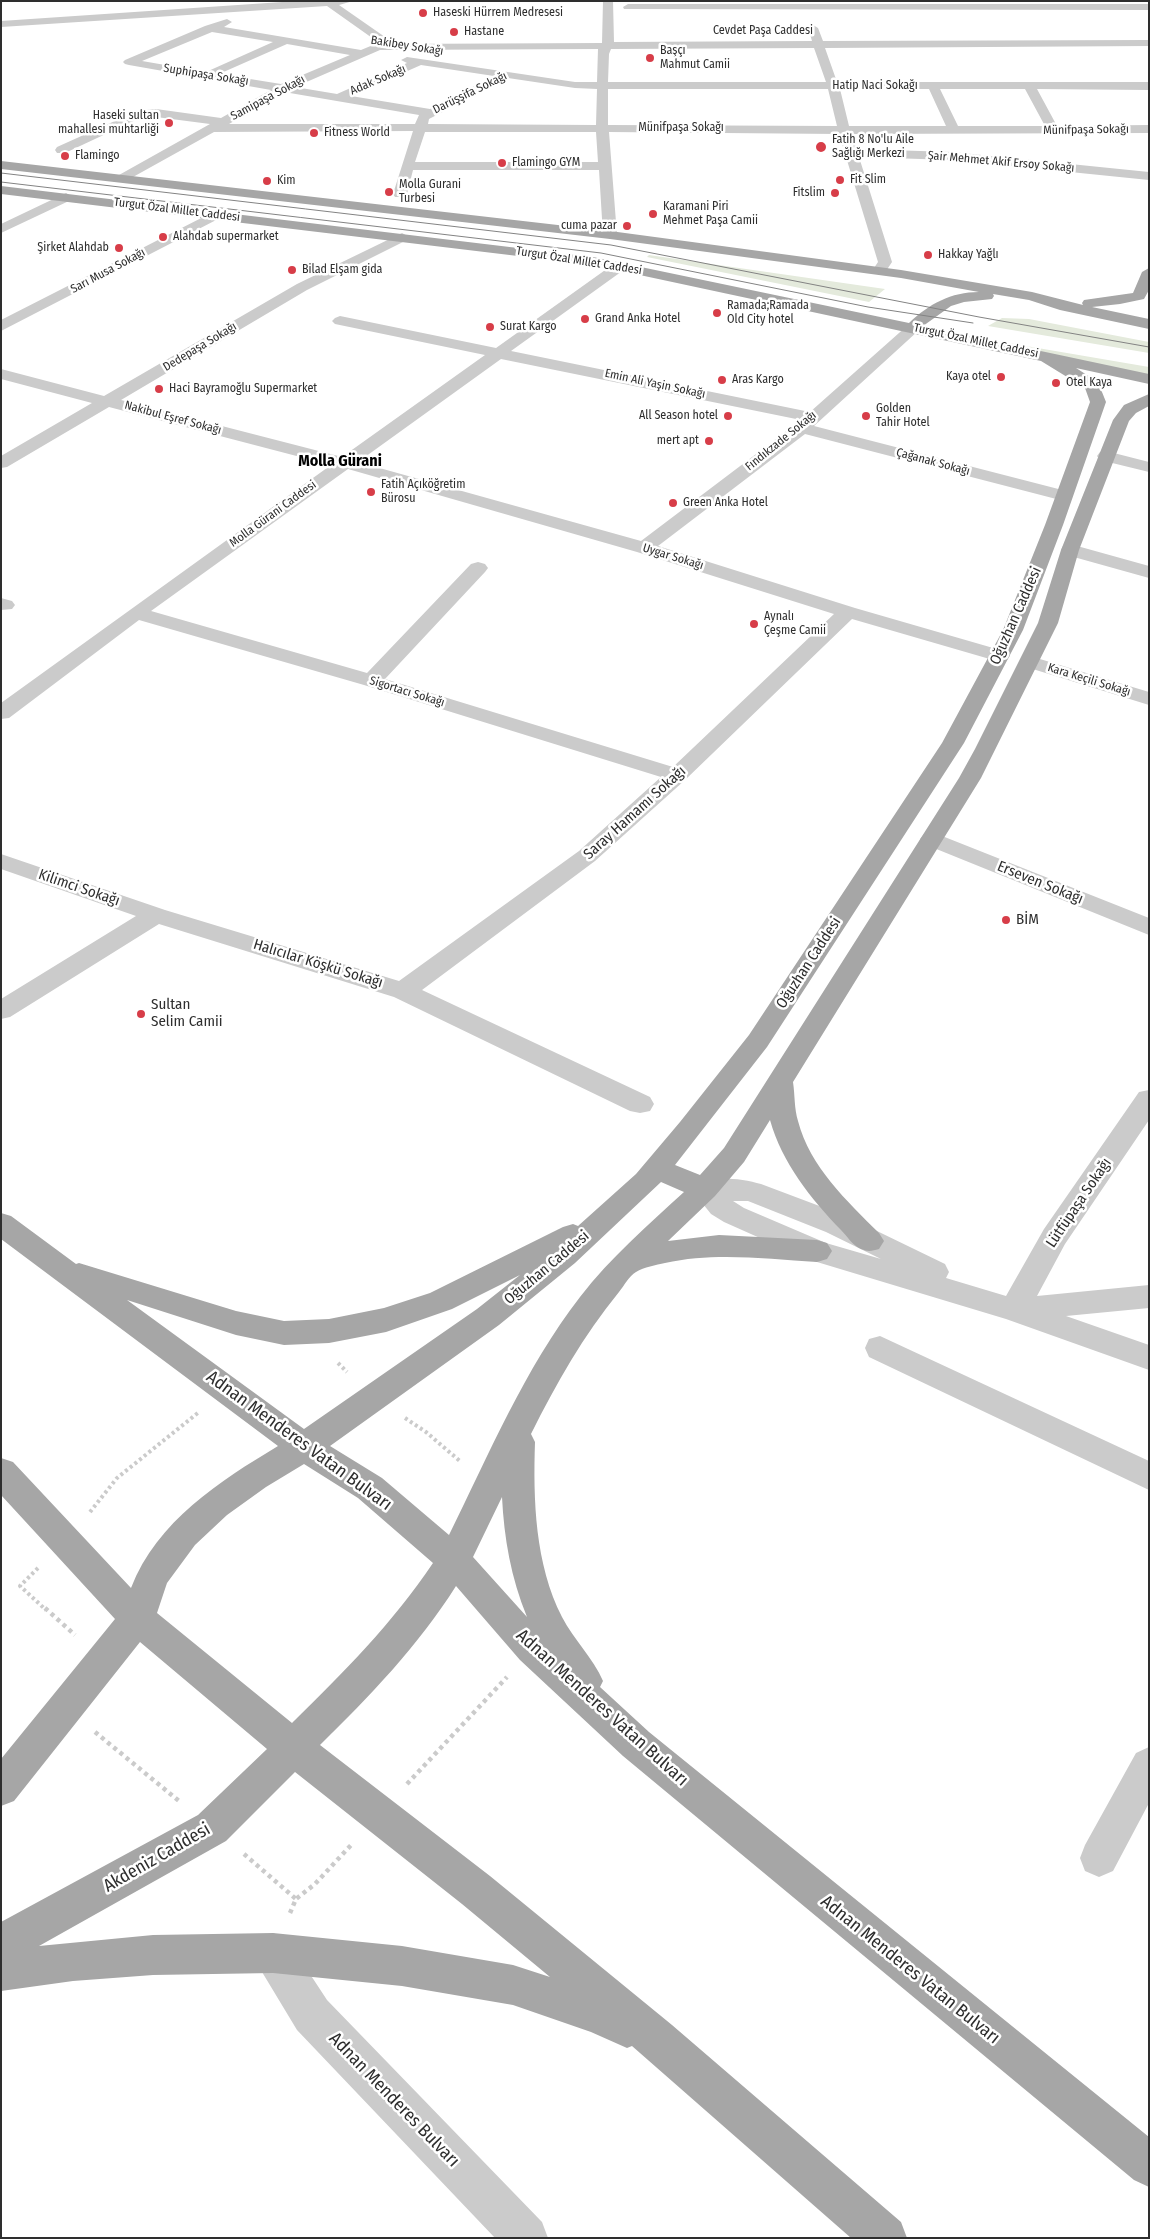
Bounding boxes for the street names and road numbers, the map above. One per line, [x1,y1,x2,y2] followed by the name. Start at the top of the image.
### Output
[713,24,813,38] street label: Cevdet Paşa Caddesi
[370,33,444,59] street label: Bakibey Sokağı
[162,61,250,89] street label: Suphipaşa Sokağı
[348,62,408,98] street label: Adak Sokağı
[431,69,509,117] street label: Darüşşifa Sokağı
[228,72,308,124] street label: Samipaşa Sokağı
[832,79,918,93] street label: Hatip Naci Sokağı
[638,121,724,135] street label: Münifpaşa Sokağı
[1043,122,1129,138] street label: Münifpaşa Sokağı
[927,148,1075,176] street label: Şair Mehmet Akif Ersoy Sokağı
[113,195,241,225] street label: Turgut Özal Millet Caddesi
[515,244,643,278] street label: Turgut Özal Millet Caddesi
[68,245,148,297] street label: Sarı Musa Sokağı
[161,319,239,375] street label: Dedepaşa Sokağı
[912,321,1040,361] street label: Turgut Özal Millet Caddesi
[603,366,707,402] street label: Emin Ali Yaşin Sokağı
[123,398,223,438] street label: Nakibul Eşref Sokağı
[743,408,819,474] street label: Fındıkzade Sokağı
[895,445,971,479] street label: Çağanak Sokağı
[227,478,319,550] street label: Molla Gürani Caddesi
[641,541,705,573] street label: Uygar Sokağı
[986,564,1046,668] street label: Oğuzhan Caddesi
[1046,661,1132,699] street label: Kara Keçili Sokağı
[368,674,446,710] street label: Sigortacı Sokağı
[580,762,690,864] street label: Saray Hamamı Sokağı
[994,858,1086,908] street label: Erseven Sokağı
[36,866,122,910] street label: Kilimci Sokağı
[773,914,845,1012] street label: Oğuzhan Caddesi
[251,936,385,992] street label: Halıcılar Köşkü Sokağı
[1042,1155,1116,1251] street label: Lütfüpaşa Sokağı
[501,1227,593,1309] street label: Oğuzhan Caddesi
[202,1366,396,1516] street label: Adnan Menderes Vatan Bulvarı
[511,1625,693,1791] street label: Adnan Menderes Vatan Bulvarı
[100,1819,214,1897] street label: Akdeniz Caddesi
[816,1891,1004,2049] street label: Adnan Menderes Vatan Bulvarı
[324,2028,464,2172] street label: Adnan Menderes Bulvarı

